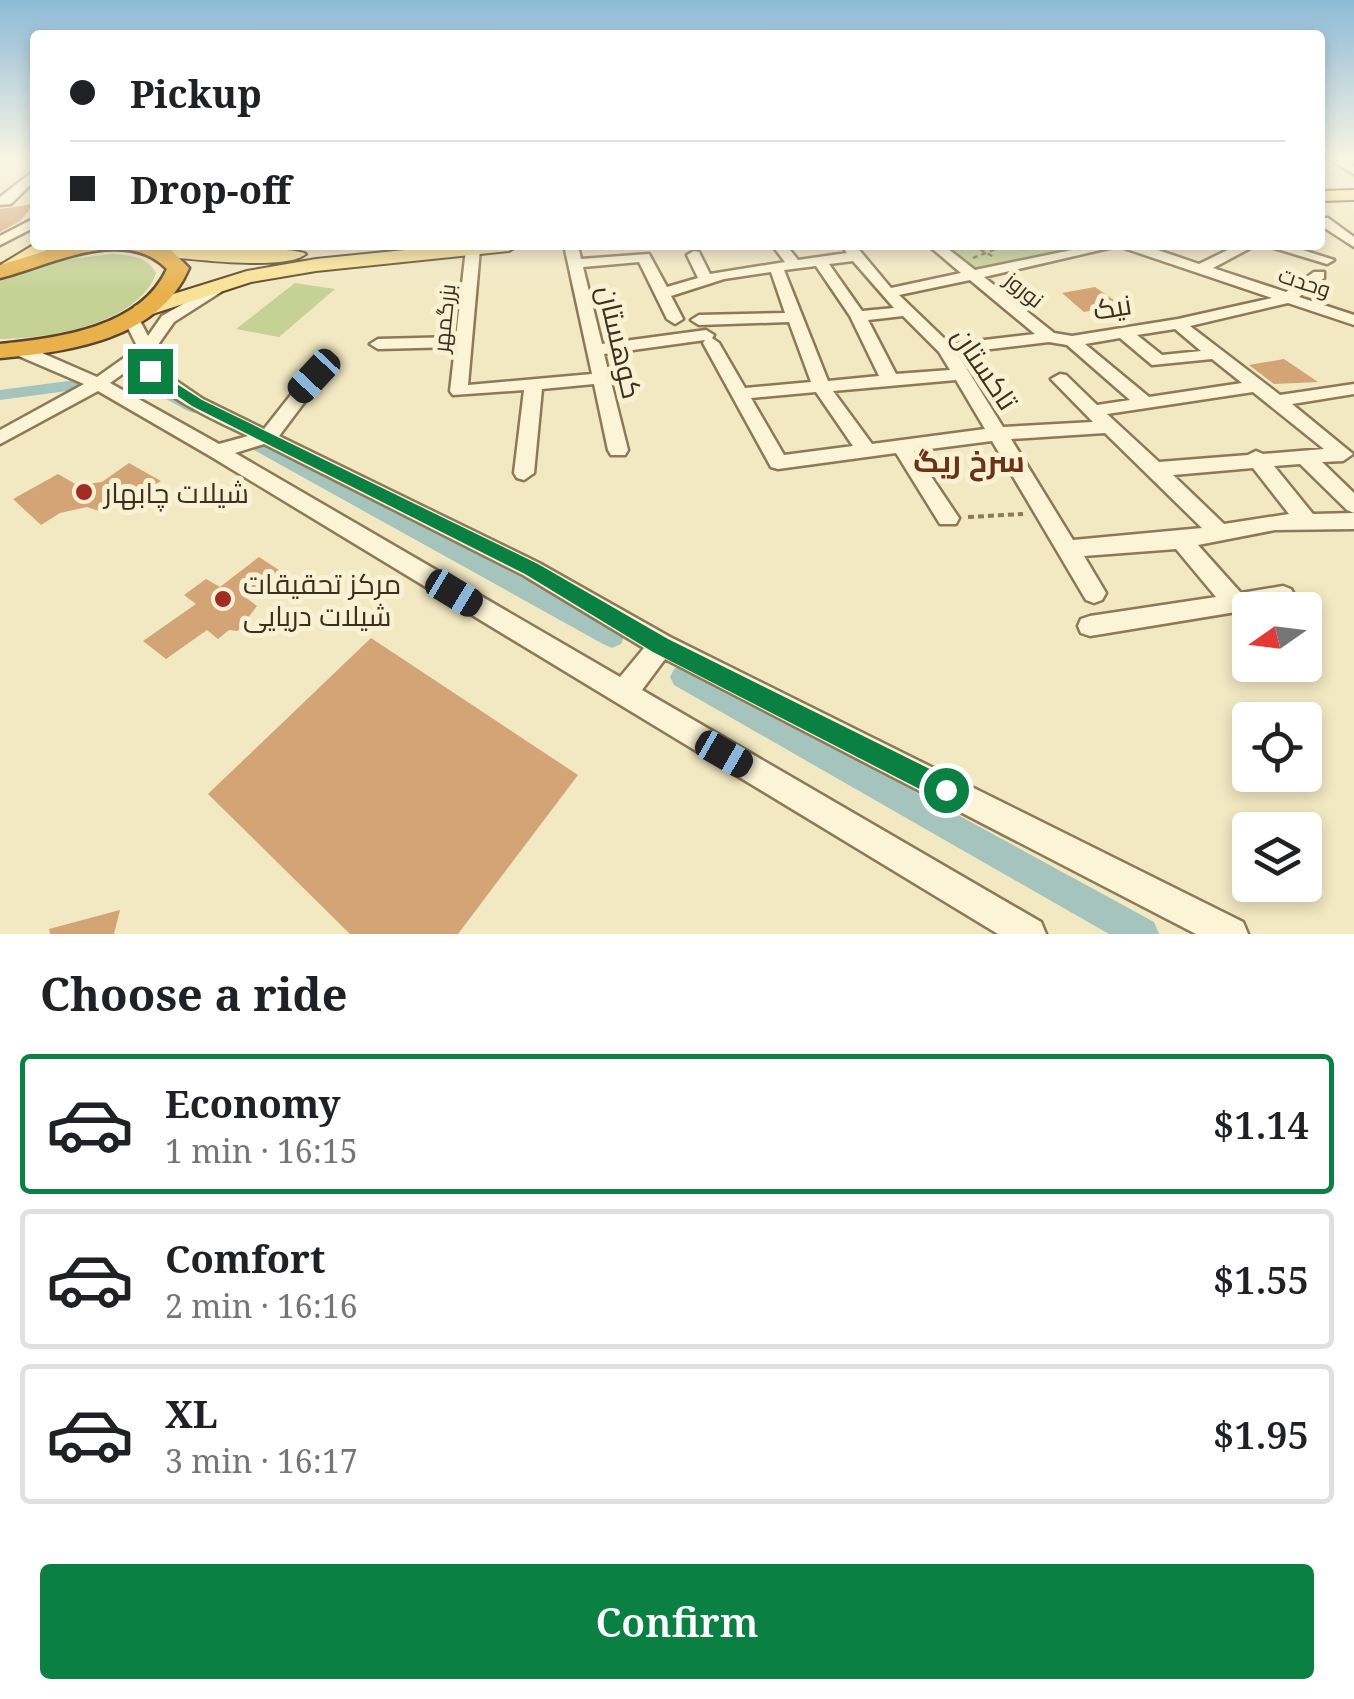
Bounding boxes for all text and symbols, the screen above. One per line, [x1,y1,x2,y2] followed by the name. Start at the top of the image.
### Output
[130,67,262,119] text: Pickup
[130,163,291,215] text: Drop-off
[1275,258,1335,304] street label: وحدت
[998,263,1051,314] street label: نوروز
[424,282,462,356] street label: بزرگمهر
[590,282,652,402] street label: کوهستان
[1090,284,1134,328] street label: نیک
[944,319,1028,417] street label: تاکستان
[283,344,345,408] car
[128,349,173,394] route end
[913,440,1025,482] district label: سرخ ریگ
[102,473,249,512] place label: شیلات چابهار
[73,481,95,503] marker: شیلات چابهار
[243,564,401,634] place label: مرکز تحقیقات شیلات دریایی
[421,565,487,621] car
[212,588,234,610] marker: مرکز تحقیقات شیلات دریایی
[1232,592,1322,682] north arrow
[1232,592,1322,902] map controls
[1232,702,1322,792] button: locate
[691,726,757,782] car
[924,768,969,813] route start
[1232,812,1322,902] button: layers
[40,963,348,1024] text: Choose a ride
[165,1077,341,1129] text: Economy
[45,1079,135,1169] icon: car
[1213,1098,1309,1150] text: $1.14
[165,1129,358,1172] text: 1 min · 16:15
[165,1232,325,1284] text: Comfort
[45,1234,135,1324] icon: car
[1213,1253,1309,1305] text: $1.55
[165,1284,358,1327] text: 2 min · 16:16
[165,1387,218,1439] text: XL
[45,1389,135,1479] icon: car
[1213,1408,1309,1460] text: $1.95
[165,1439,358,1482] text: 3 min · 16:17
[40,1564,1314,1679] button: Confirm

